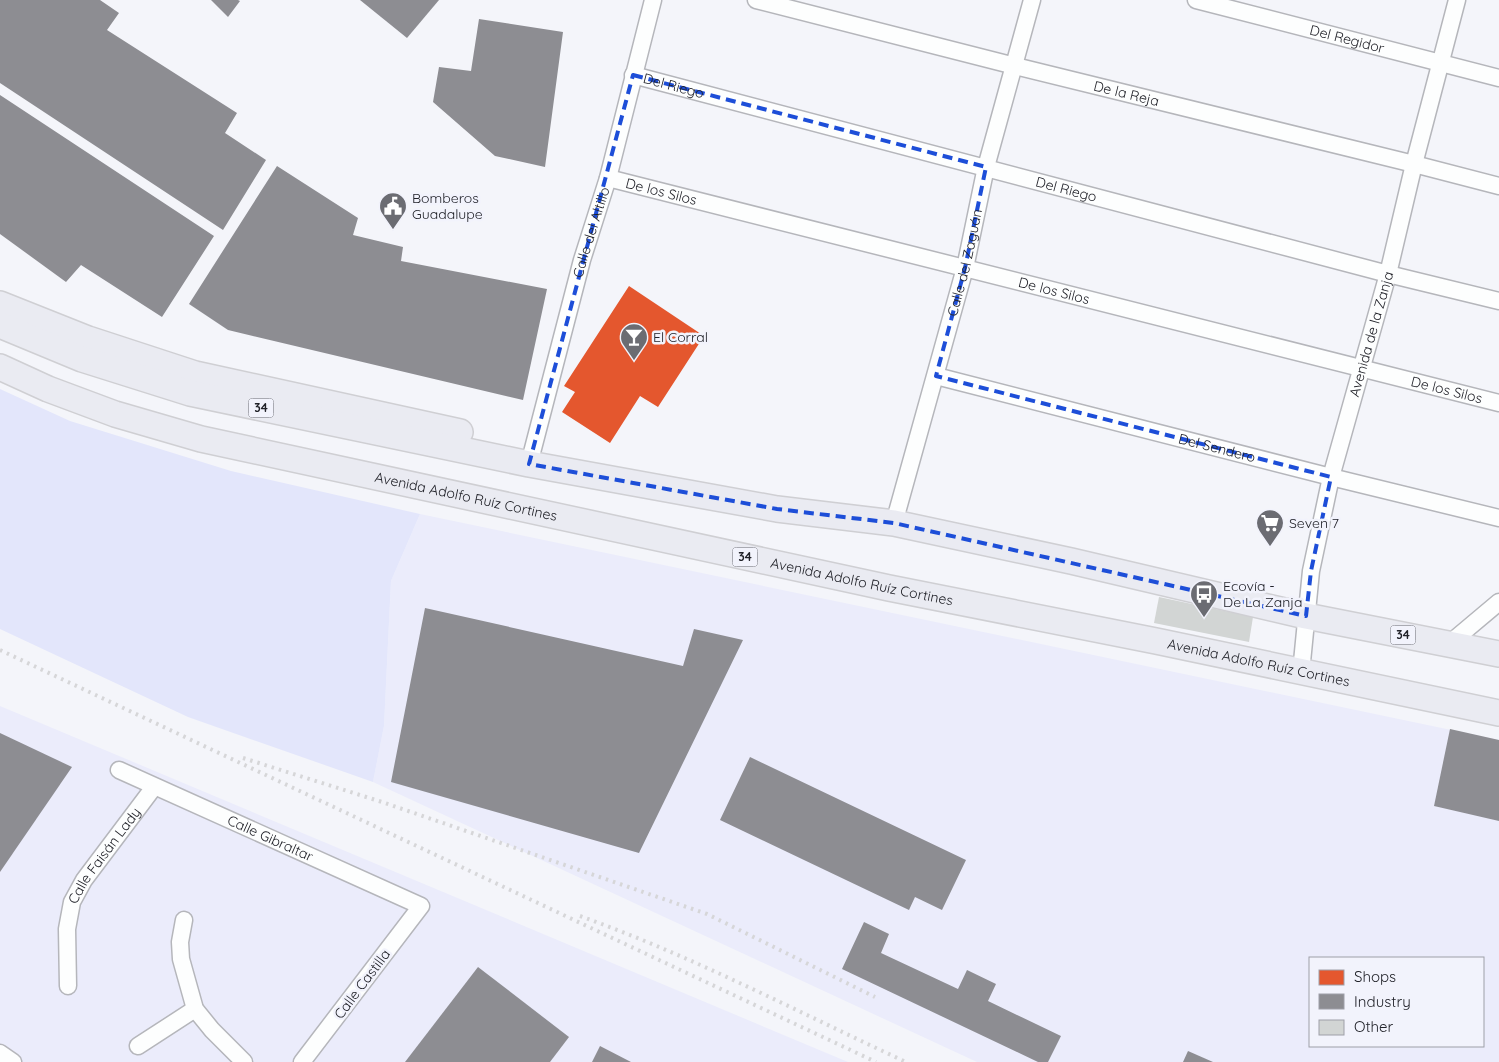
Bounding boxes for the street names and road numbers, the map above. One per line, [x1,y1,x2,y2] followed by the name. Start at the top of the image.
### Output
[1308,21,1387,57] street label: Del Regidor
[641,69,706,102] street label: Del Riego
[1092,77,1161,110] street label: De la Reja
[1034,173,1099,206] street label: Del Riego
[624,174,699,209] street label: De los Silos
[569,185,614,279] street label: Calle del Altillo
[943,207,986,318] street label: Calle del Zaguán
[1345,269,1397,399] street label: Avenida de la Zanja
[1016,273,1092,308] street label: De los Silos
[1409,372,1484,407] street label: De los Silos
[248,398,274,418] road number: 34
[1176,429,1257,466] street label: Del Sendero
[373,468,559,525] street label: Avenida Adolfo Ruíz Cortines
[732,548,758,566] road number: 34
[769,554,955,610] street label: Avenida Adolfo Ruíz Cortines
[1390,626,1416,644] road number: 34
[1166,635,1352,690] street label: Avenida Adolfo Ruíz Cortines
[64,804,144,907] street label: Calle Faisán Lady
[225,811,317,866] street label: Calle Gibraltar
[330,946,394,1022] street label: Calle Castilla

